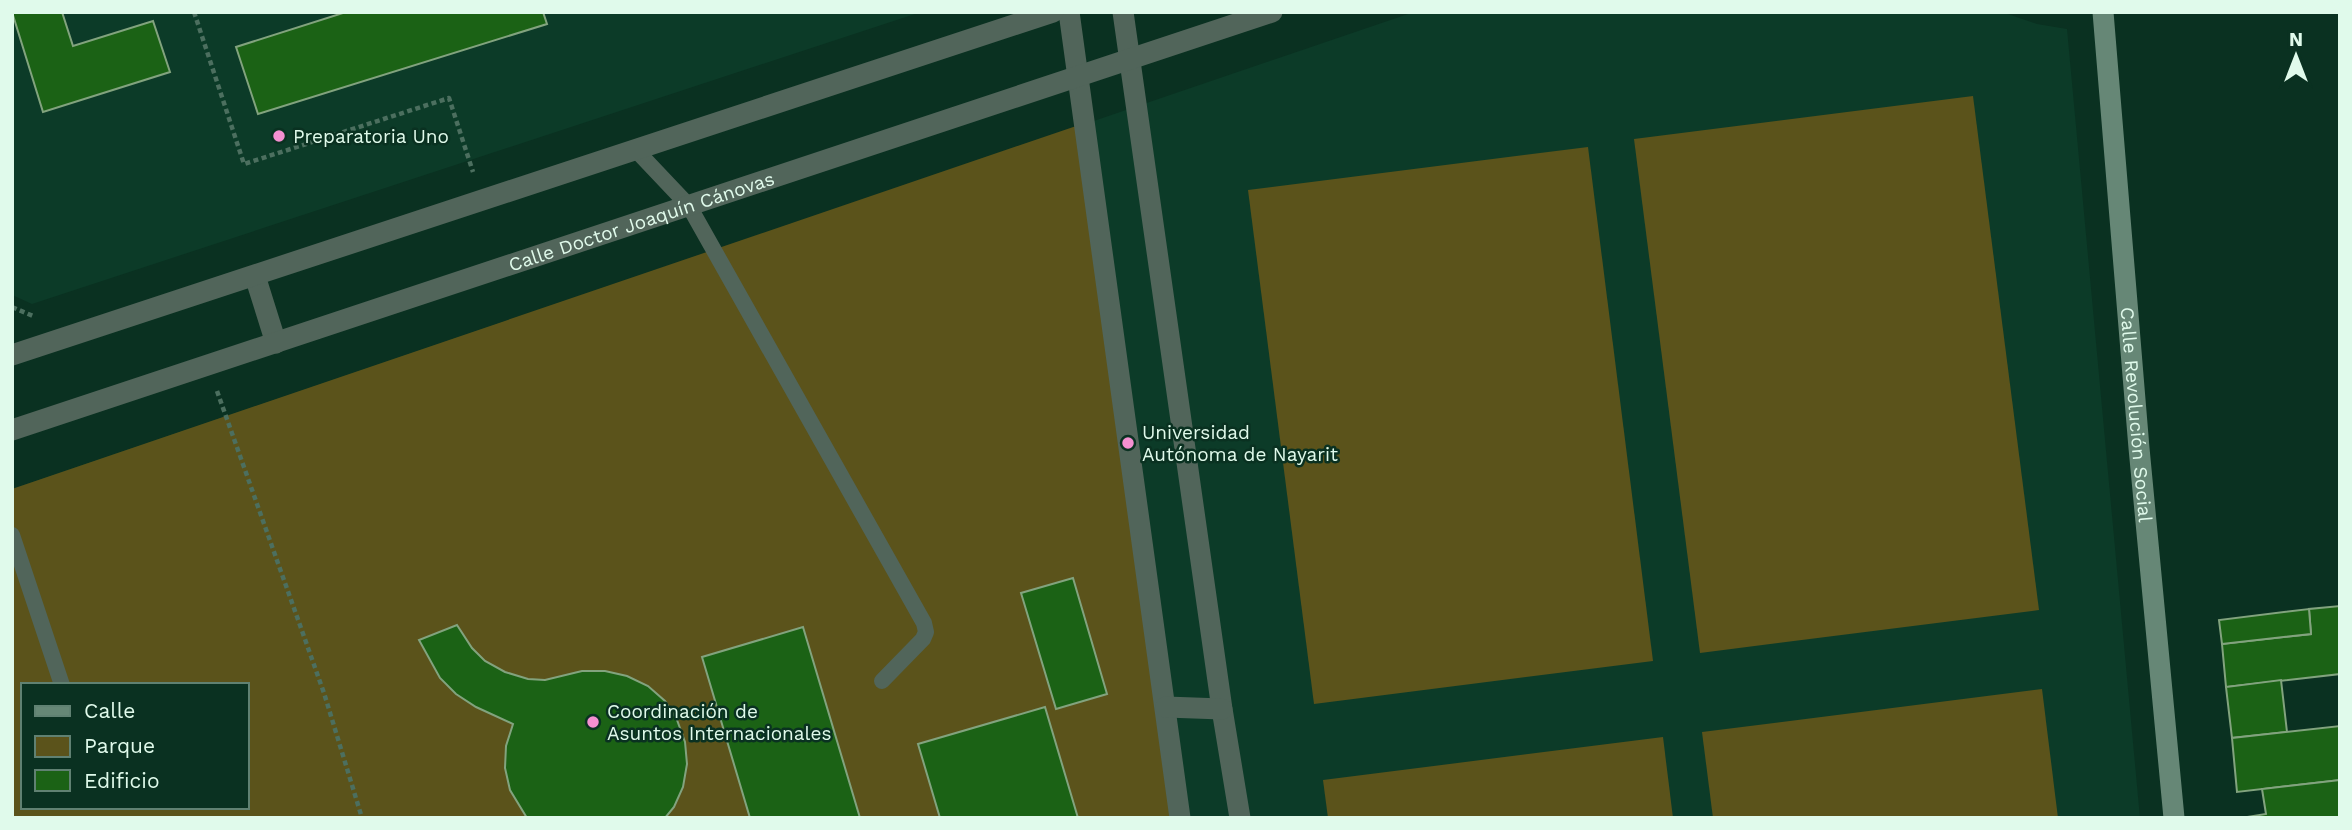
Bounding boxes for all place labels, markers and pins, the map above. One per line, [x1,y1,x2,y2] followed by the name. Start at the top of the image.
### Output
[293,125,449,148] place label: Preparatoria Uno
[271,128,287,144] marker: Preparatoria Uno
[1142,421,1338,466] place label: Universidad Autónoma de Nayarit
[1120,435,1136,451] marker: Universidad Autónoma de Nayarit
[607,700,831,745] place label: Coordinación de Asuntos Internacionales
[585,714,601,730] marker: Coordinación de Asuntos Internacionales

